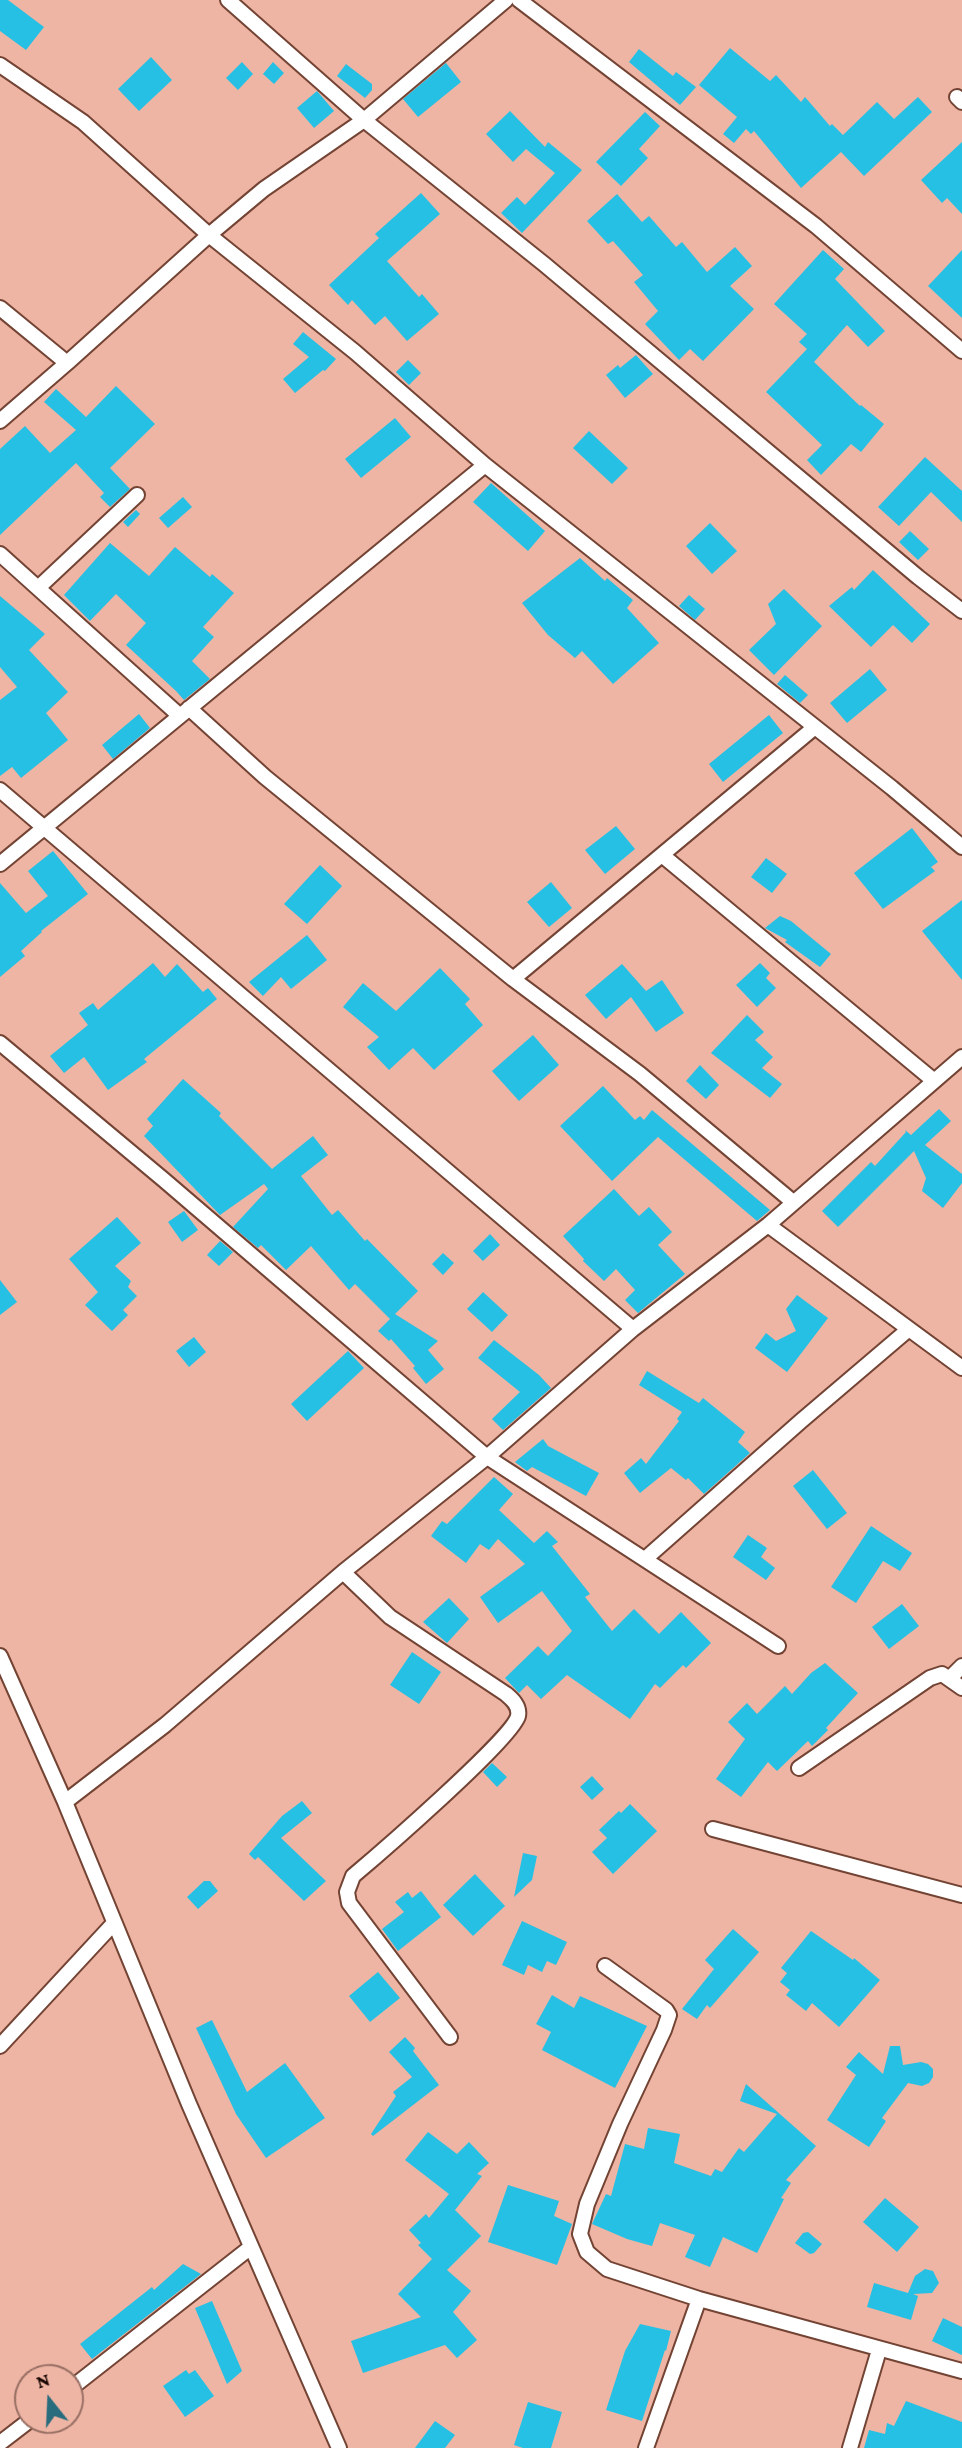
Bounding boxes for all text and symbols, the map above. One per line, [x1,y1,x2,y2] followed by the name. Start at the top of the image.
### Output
[14,2364,84,2434] north arrow
[34,2368,52,2392] text: N

